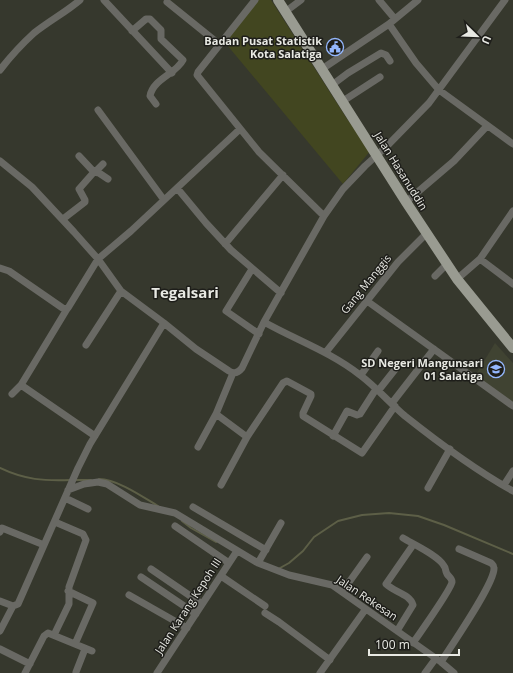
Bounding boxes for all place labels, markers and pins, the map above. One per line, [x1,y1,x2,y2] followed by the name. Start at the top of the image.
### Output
[204,33,322,61] place label: Badan Pusat Statistik Kota Salatiga
[325,37,345,57] public building icon: Badan Pusat Statistik Kota Salatiga
[361,355,483,383] place label: SD Negeri Mangunsari 01 Salatiga
[486,359,506,379] school or university icon: SD Negeri Mangunsari 01 Salatiga

